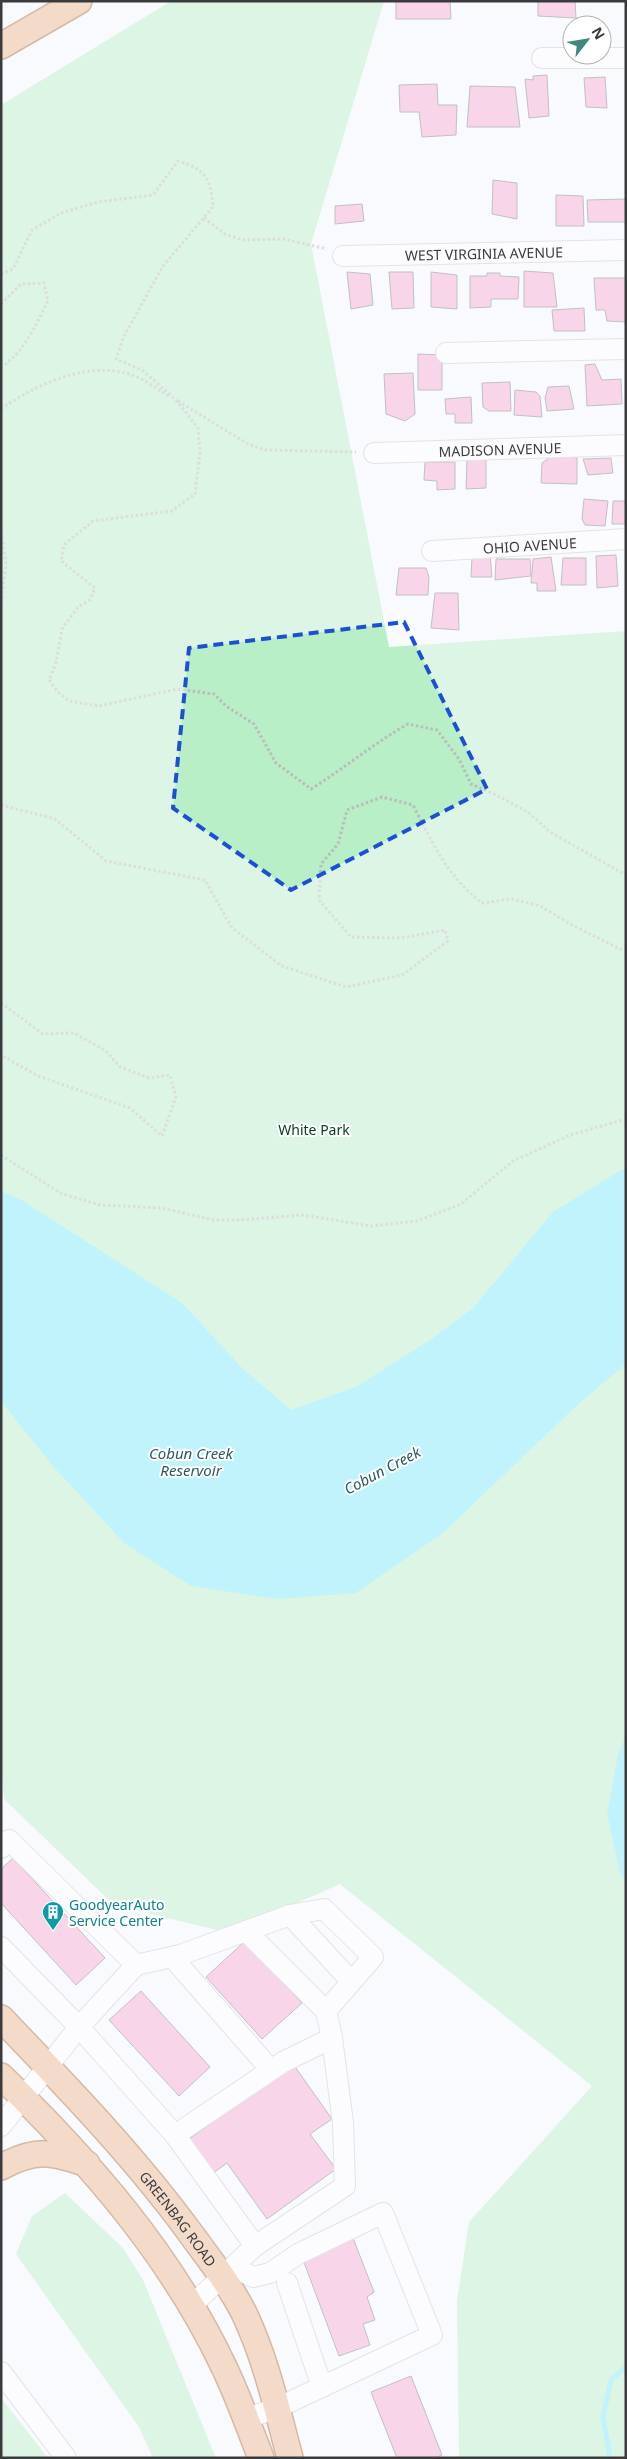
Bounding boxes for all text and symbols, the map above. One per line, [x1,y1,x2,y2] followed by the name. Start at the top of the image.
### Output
[562,15,612,65] north arrow
[587,23,610,43] text: N
[405,242,563,264] street label: WEST VIRGINIA AVENUE
[438,438,562,460] street label: MADISON AVENUE
[482,533,577,557] street label: OHIO AVENUE
[278,1120,350,1139] park label: White Park
[340,1441,424,1499] water label: Cobun Creek
[149,1443,234,1480] water label: Cobun Creek Reservoir
[69,1895,165,1930] place label: GoodyearAuto Service Center
[41,1900,65,1931] building icon: GoodyearAuto Service Center
[136,2167,221,2270] street label: GREENBAG ROAD

